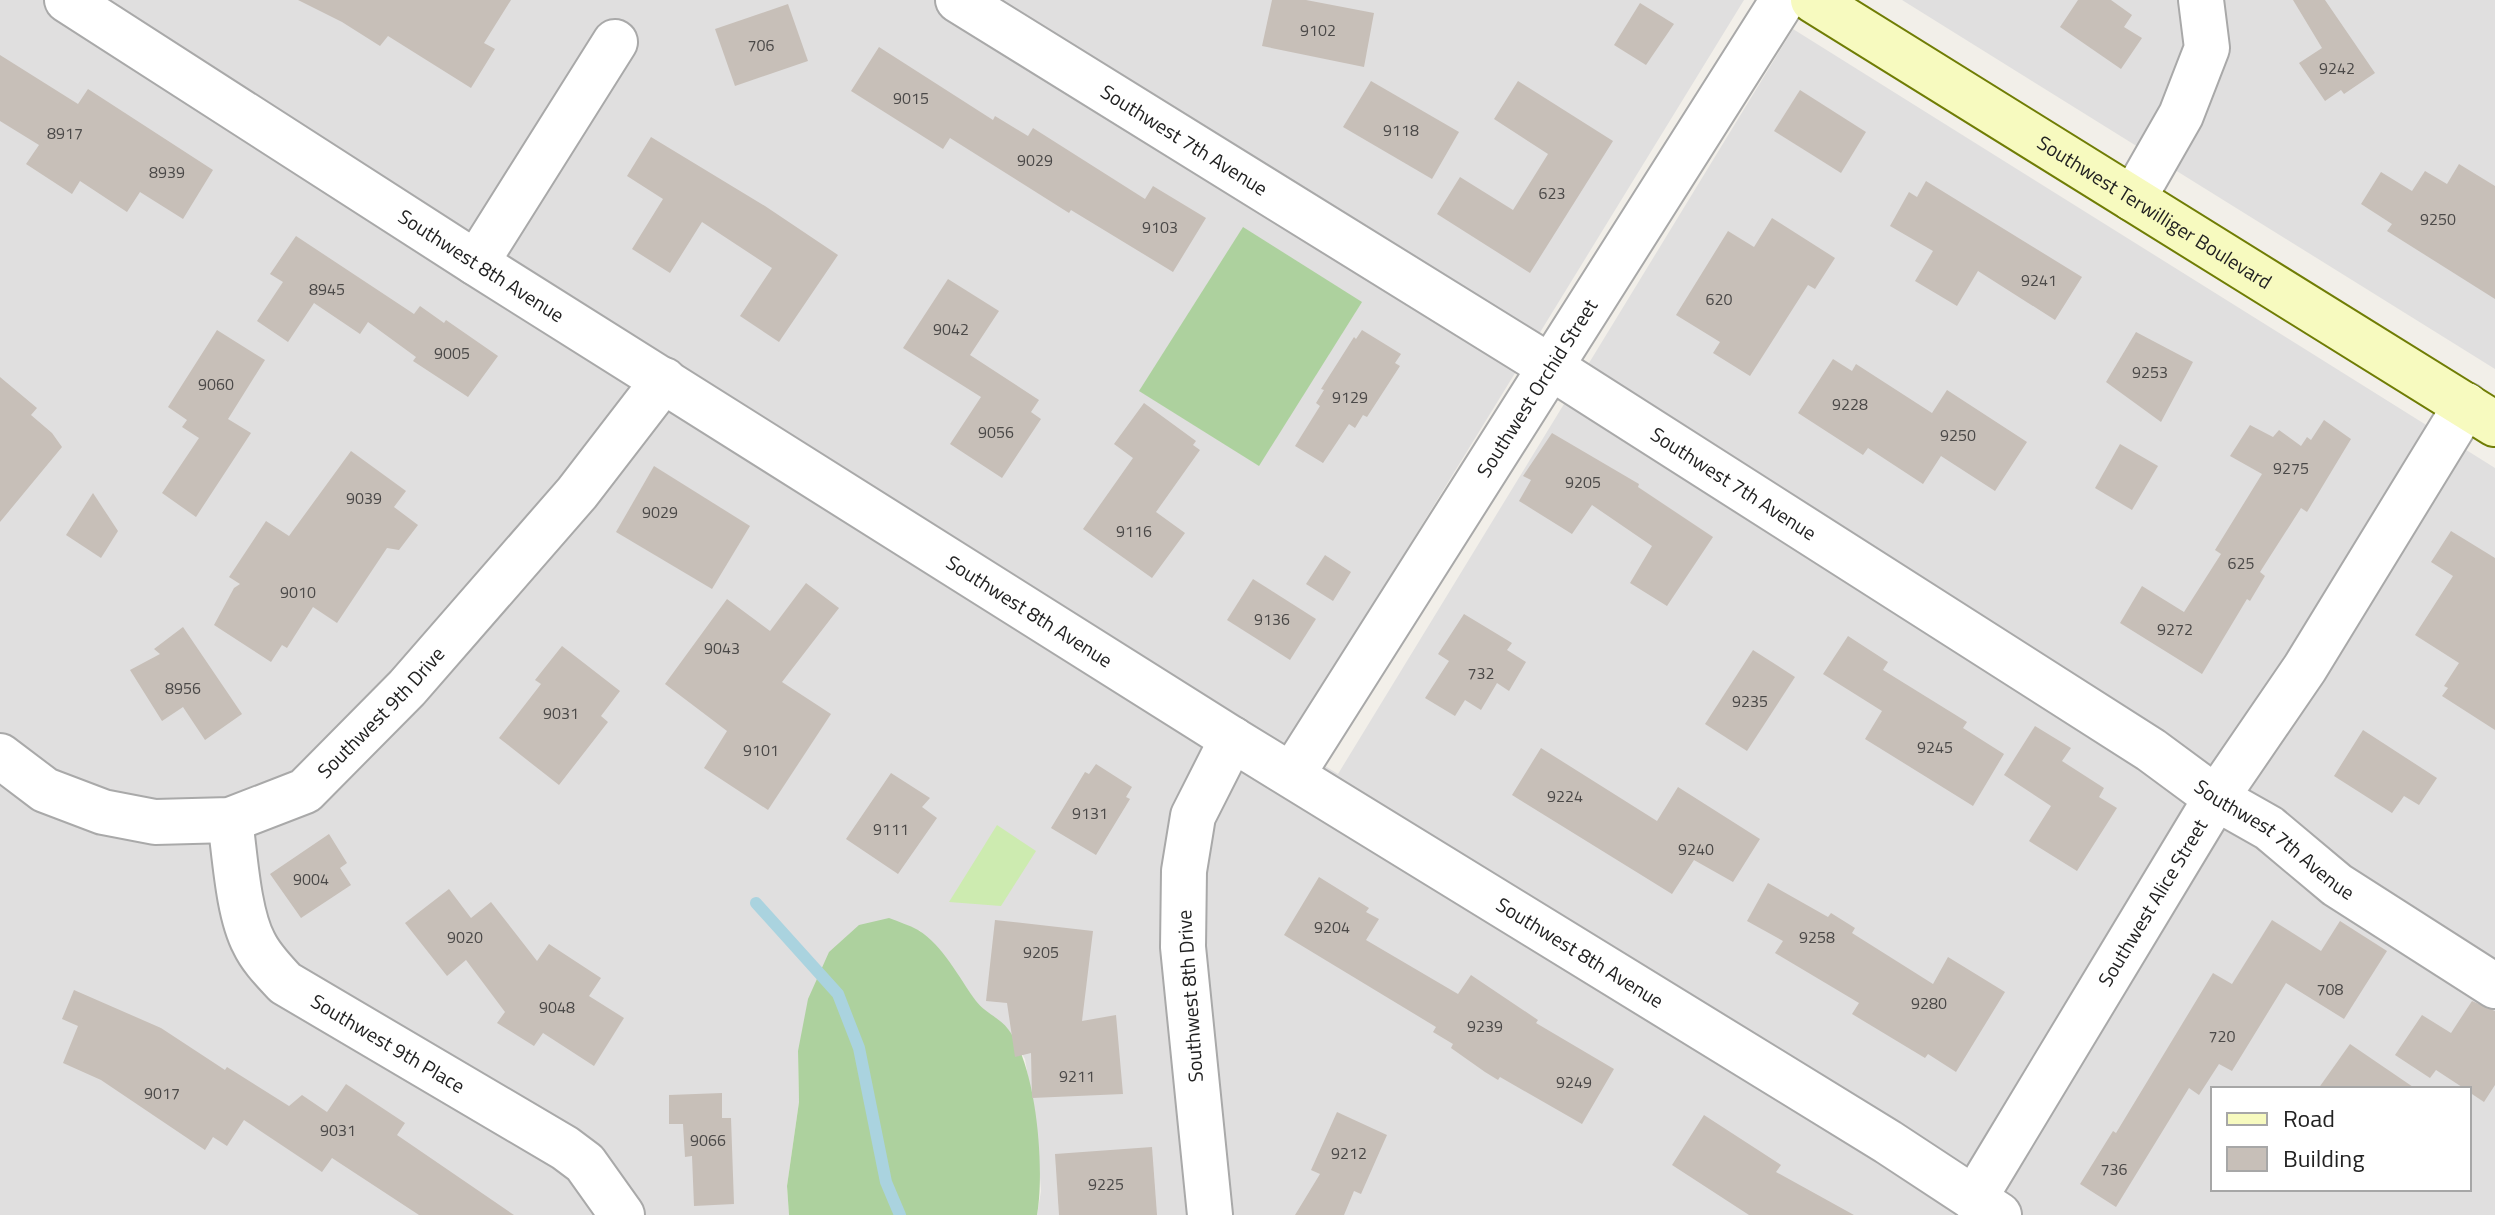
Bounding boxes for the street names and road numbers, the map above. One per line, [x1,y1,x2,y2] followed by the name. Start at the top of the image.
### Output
[1095,76,1274,203] street label: Southwest 7th Avenue
[2031,127,2278,297] street label: Southwest Terwilliger Boulevard
[392,201,570,330] street label: Southwest 8th Avenue
[1468,292,1605,483] street label: Southwest Orchid Street
[1645,419,1823,548] street label: Southwest 7th Avenue
[940,547,1119,675] street label: Southwest 8th Avenue
[310,639,452,785] street label: Southwest 9th Drive
[2188,771,2361,907] street label: Southwest 7th Avenue
[2090,813,2215,992] street label: Southwest Alice Street
[1490,889,1670,1016] street label: Southwest 8th Avenue
[1168,909,1211,1083] street label: Southwest 8th Drive
[305,986,471,1101] street label: Southwest 9th Place

